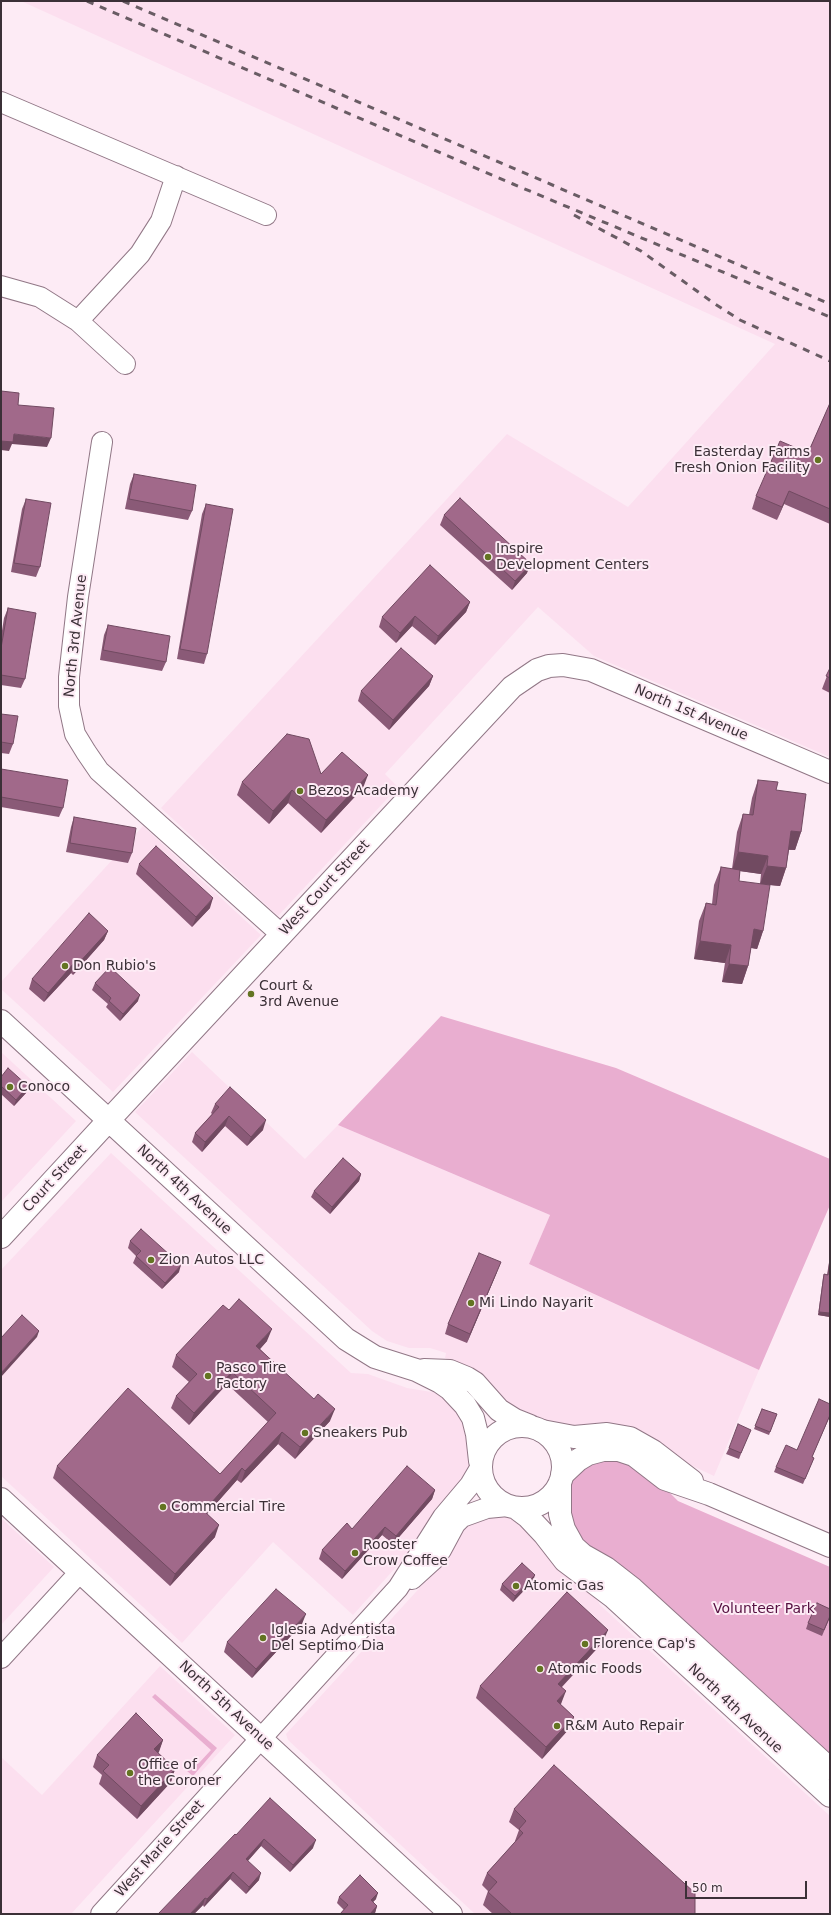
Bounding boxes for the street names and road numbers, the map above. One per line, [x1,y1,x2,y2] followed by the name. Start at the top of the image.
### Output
[61,574,91,698] street label: North 3rd Avenue
[632,681,750,745] street label: North 1st Avenue
[276,837,374,939] street label: West Court Street
[20,1142,90,1216] street label: Court Street
[133,1142,235,1238] street label: North 4th Avenue
[175,1658,277,1754] street label: North 5th Avenue
[684,1661,786,1757] street label: North 4th Avenue
[112,1797,208,1901] street label: West Marie Street

